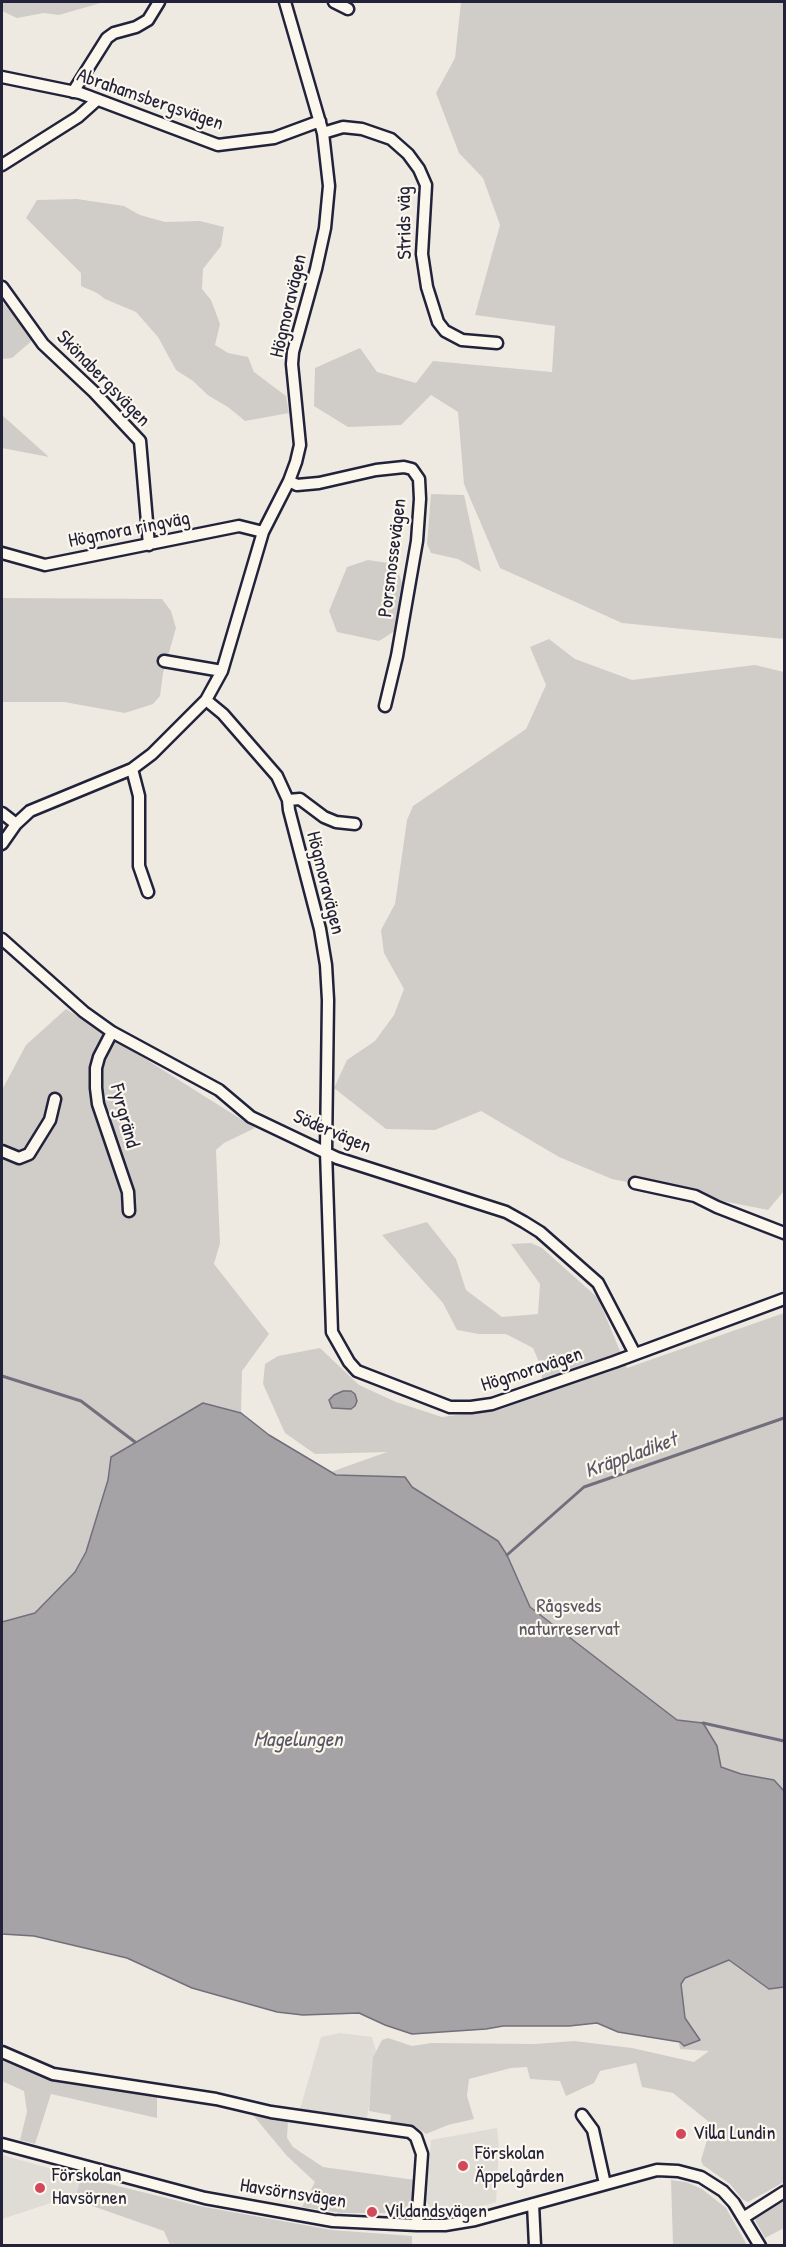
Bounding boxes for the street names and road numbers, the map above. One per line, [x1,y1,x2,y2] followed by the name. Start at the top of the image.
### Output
[74,64,226,136] street label: Abrahamsbergsvägen
[392,186,418,260] street label: Strids väg
[265,252,313,360] street label: Högmoravägen
[51,326,155,432] street label: Skönabergsvägen
[374,497,412,619] street label: Porsmossevägen
[66,506,192,554] street label: Högmora ringväg
[301,829,349,937] street label: Högmoravägen
[104,1082,144,1150] street label: Fyrgränd
[289,1105,375,1159] street label: Södervägen
[478,1342,586,1398] street label: Högmoravägen
[238,2174,348,2214] street label: Havsörnsvägen

